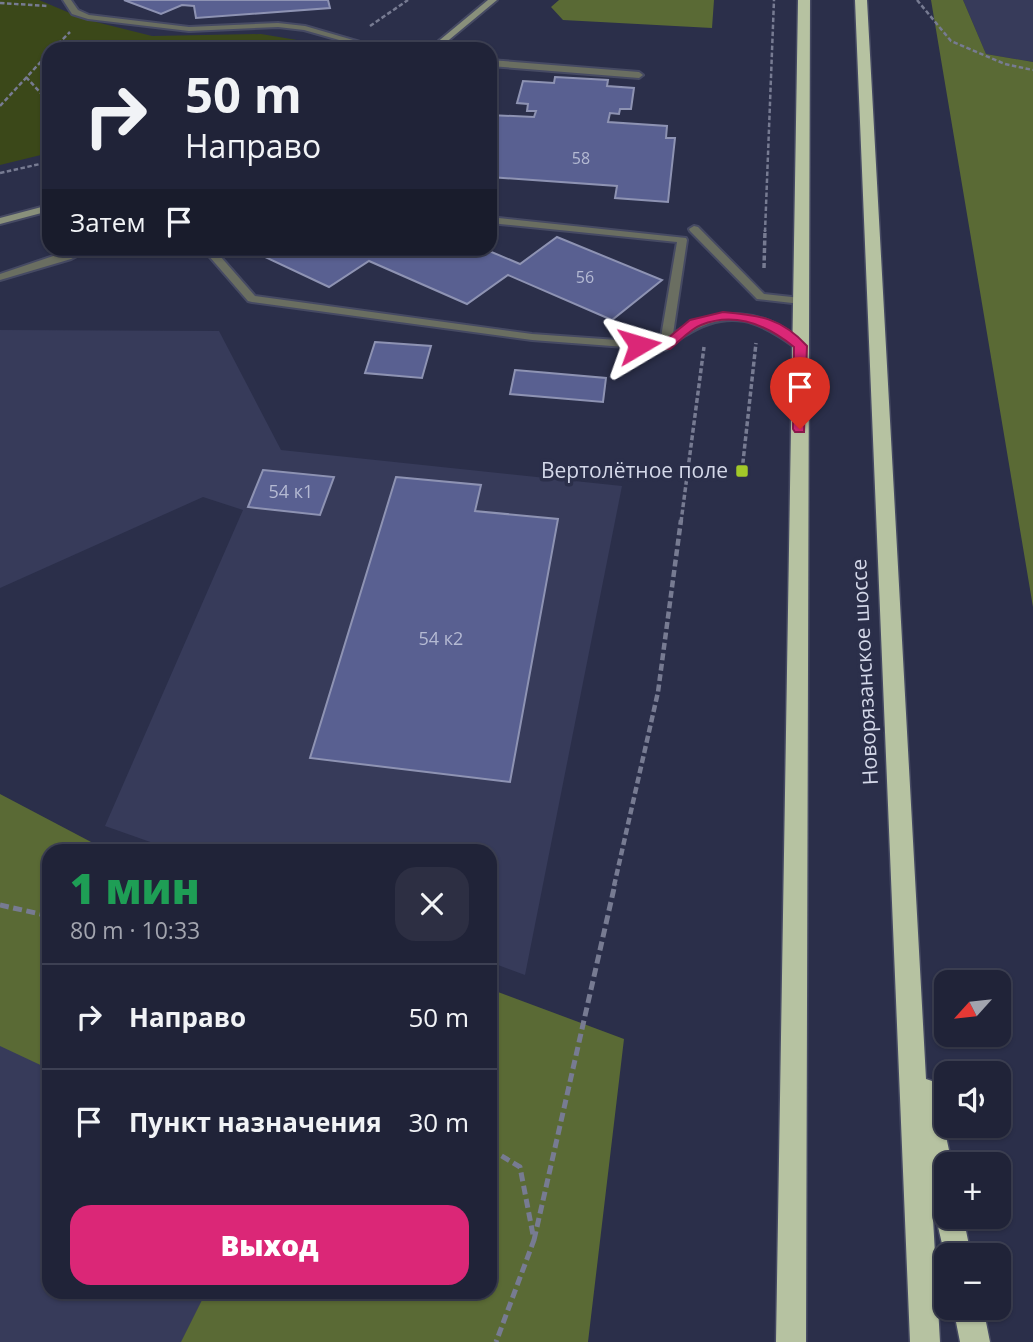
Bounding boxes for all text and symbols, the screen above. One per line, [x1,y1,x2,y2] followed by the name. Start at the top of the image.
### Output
[185,61,302,127] text: 50 m
[70,70,161,161] icon: right
[185,124,321,167] text: Направо
[572,147,590,169] house number: 58
[160,203,198,241] icon: arrive
[70,204,146,240] text: Затем
[576,266,594,288] house number: 56
[602,308,676,382] position arrow
[770,357,830,429] pin
[781,368,819,406] icon: arrive
[541,456,728,484] place label: Вертолётное поле
[734,463,750,479] marker: Вертолётное поле
[269,479,313,503] house number: 54 к1
[844,558,884,786] street label: Новорязанское шоссе
[419,626,463,650] house number: 54 к2
[70,859,200,916] text: 1 мин
[395,867,469,941] button: close
[70,914,200,946] text: 80 m · 10:33
[934,970,1012,1046] north arrow
[934,970,1011,1320] map controls
[70,998,108,1036] icon: right
[129,999,246,1035] text: Направо
[408,999,469,1035] text: 50 m
[934,1061,1011,1138] button: sound
[70,1103,108,1141] icon: arrive
[129,1104,382,1140] text: Пункт назначения
[408,1104,469,1140] text: 30 m
[934,1152,1011,1229] button: +
[70,1205,469,1285] button: Выход
[934,1243,1011,1320] button: −

